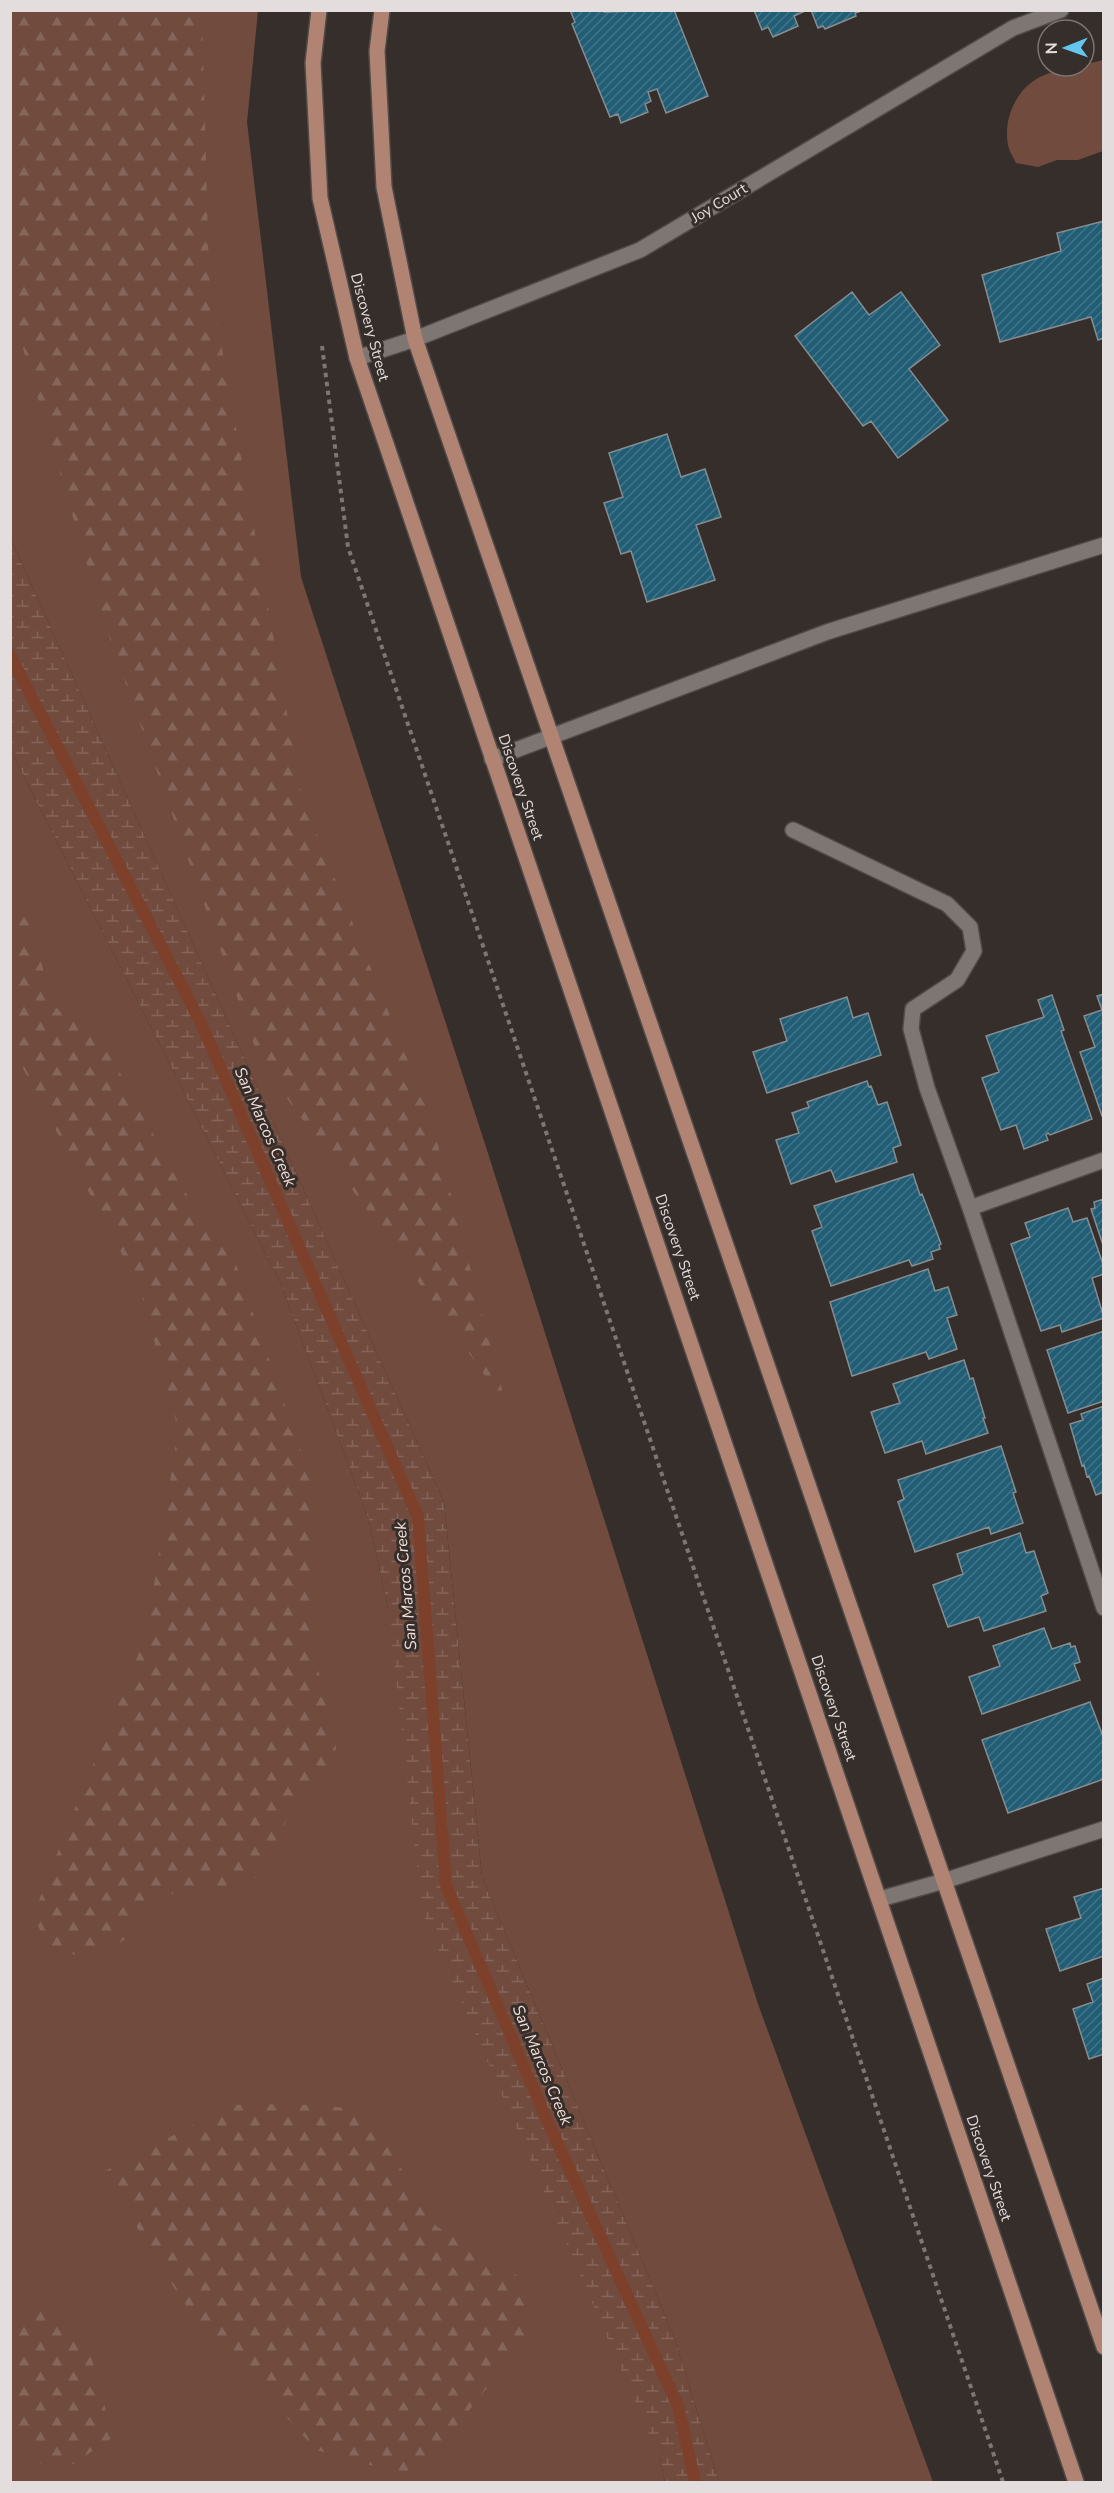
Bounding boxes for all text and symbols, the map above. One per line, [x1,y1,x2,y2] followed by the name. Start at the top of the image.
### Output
[1036,18,1096,78] north arrow
[1041,42,1063,54] text: N
[686,178,751,228] street label: Joy Court
[346,271,394,384] street label: Discovery Street
[494,731,549,843] street label: Discovery Street
[229,1064,302,1191] water label: San Marcos Creek
[651,1191,706,1303] street label: Discovery Street
[389,1520,423,1651] water label: San Marcos Creek
[807,1652,862,1764] street label: Discovery Street
[507,2001,578,2129] water label: San Marcos Creek
[962,2112,1017,2224] street label: Discovery Street

